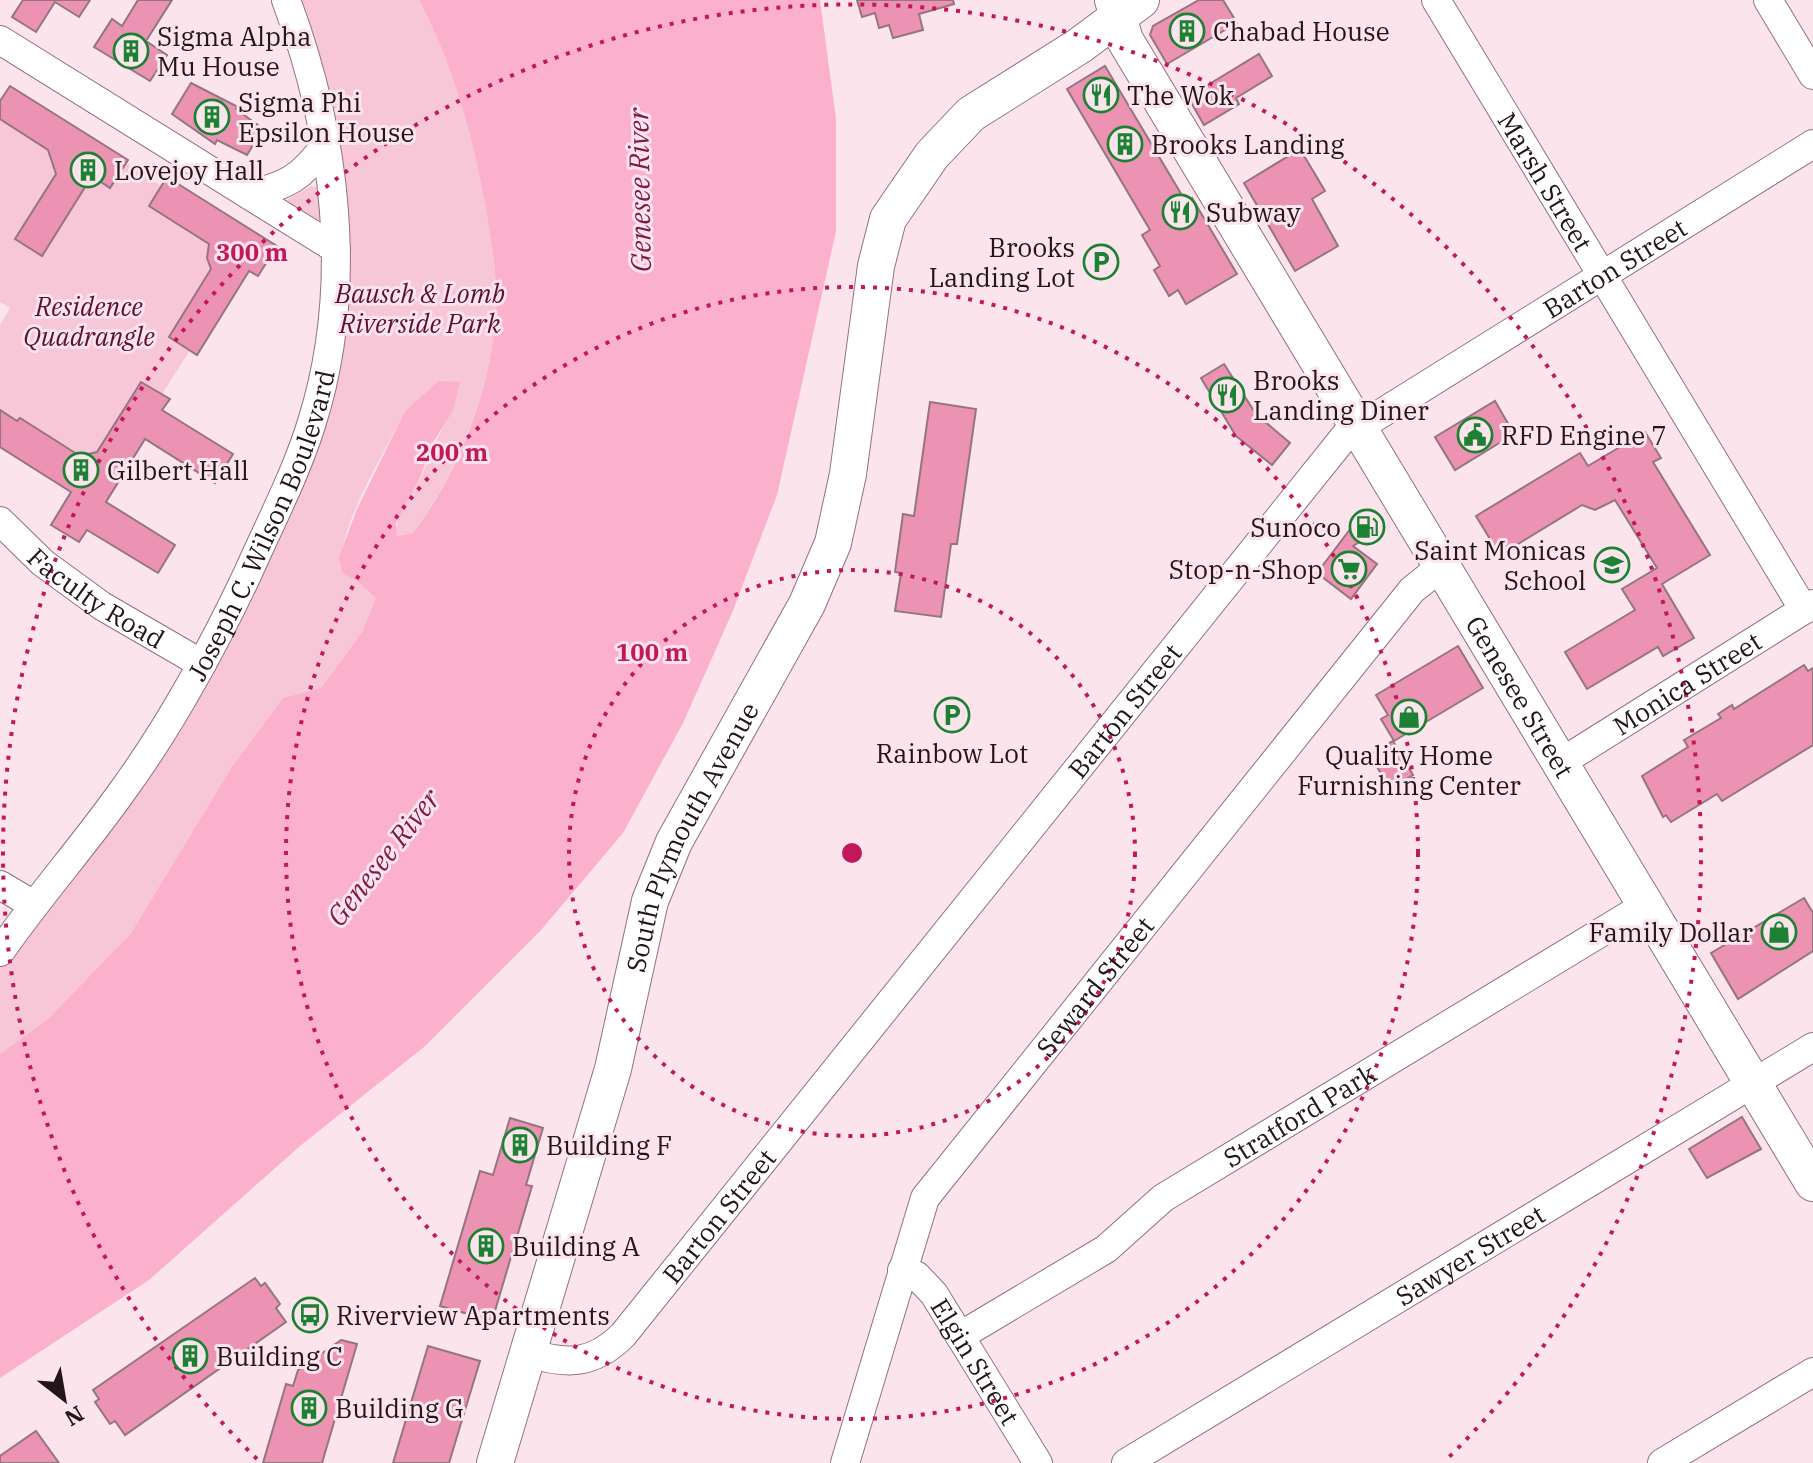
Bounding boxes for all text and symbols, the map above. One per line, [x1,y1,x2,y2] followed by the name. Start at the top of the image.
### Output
[1168,12,1206,50] building icon: Chabad House
[1213,14,1390,48] place label: Chabad House
[157,19,311,83] place label: Sigma Alpha Mu House
[112,32,150,70] building icon: Sigma Alpha Mu House
[1082,76,1120,114] restaurant icon: The Wok
[1127,78,1234,112] place label: The Wok
[238,85,414,149] place label: Sigma Phi Epsilon House
[193,98,231,136] building icon: Sigma Phi Epsilon House
[1491,106,1600,257] street label: Marsh Street
[619,107,659,272] water label: Genesee River
[1106,125,1144,163] building icon: Brooks Landing
[1151,127,1344,161] place label: Brooks Landing
[69,151,107,189] building icon: Lovejoy Hall
[114,153,264,187] place label: Lovejoy Hall
[1161,193,1199,231] restaurant icon: Subway
[1206,195,1301,229] place label: Subway
[1536,210,1693,325] street label: Barton Street
[929,230,1075,294] place label: Brooks Landing Lot
[216,236,288,268] text: 300 m
[1082,243,1120,281] parking icon: Brooks Landing Lot
[334,276,505,340] park label: Bausch & Lomb Riverside Park
[23,289,155,353] park label: Residence Quadrangle
[1253,363,1429,427] place label: Brooks Landing Diner
[179,366,342,686] street label: Joseph C. Wilson Boulevard
[1208,376,1246,414] restaurant icon: Brooks Landing Diner
[1456,416,1494,454] public building icon: RFD Engine 7
[1501,418,1667,452] place label: RFD Engine 7
[416,436,488,468] text: 200 m
[62,451,100,489] building icon: Gilbert Hall
[107,453,249,487] place label: Gilbert Hall
[1348,508,1386,546] fuel station icon: Sunoco
[1250,510,1341,544] place label: Sunoco
[1414,533,1586,597] place label: Saint Monicas School
[20,540,171,656] street label: Faculty Road
[1593,546,1631,584] school or university icon: Saint Monicas School
[1330,550,1368,588] supermarket icon: Stop-n-Shop
[1169,552,1323,586] place label: Stop-n-Shop
[1458,609,1582,784] street label: Genesee Street
[1606,624,1768,743] street label: Monica Street
[616,636,688,668] text: 100 m
[1060,636,1189,785] street label: Barton Street
[618,696,766,975] street label: South Plymouth Avenue
[933,696,971,734] parking icon: Rainbow Lot
[1390,698,1428,736] shop icon: Quality Home Furnishing Center
[876,736,1028,770] place label: Rainbow Lot
[1297,738,1521,802] place label: Quality Home Furnishing Center
[318,780,449,933] water label: Genesee River
[838,839,866,867] centre of rings
[1028,909,1161,1063] street label: Seward Street
[1760,913,1798,951] shop icon: Family Dollar
[1589,915,1753,949] place label: Family Dollar
[1217,1056,1382,1175] street label: Stratford Park
[501,1126,539,1164] building icon: Building F
[546,1128,672,1162] place label: Building F
[654,1142,783,1290] street label: Barton Street
[1389,1197,1551,1313] street label: Sawyer Street
[467,1227,505,1265] building icon: Building A
[512,1229,640,1263] place label: Building A
[924,1292,1027,1431] street label: Elgin Street
[291,1296,329,1334] bus stop icon: Riverview Apartments
[336,1298,610,1332] place label: Riverview Apartments
[171,1337,209,1375] building icon: Building C
[216,1339,343,1373] place label: Building C
[24,1359,104,1439] north arrow
[290,1389,328,1427] building icon: Building G
[335,1391,464,1425] place label: Building G
[60,1400,89,1433] text: N

